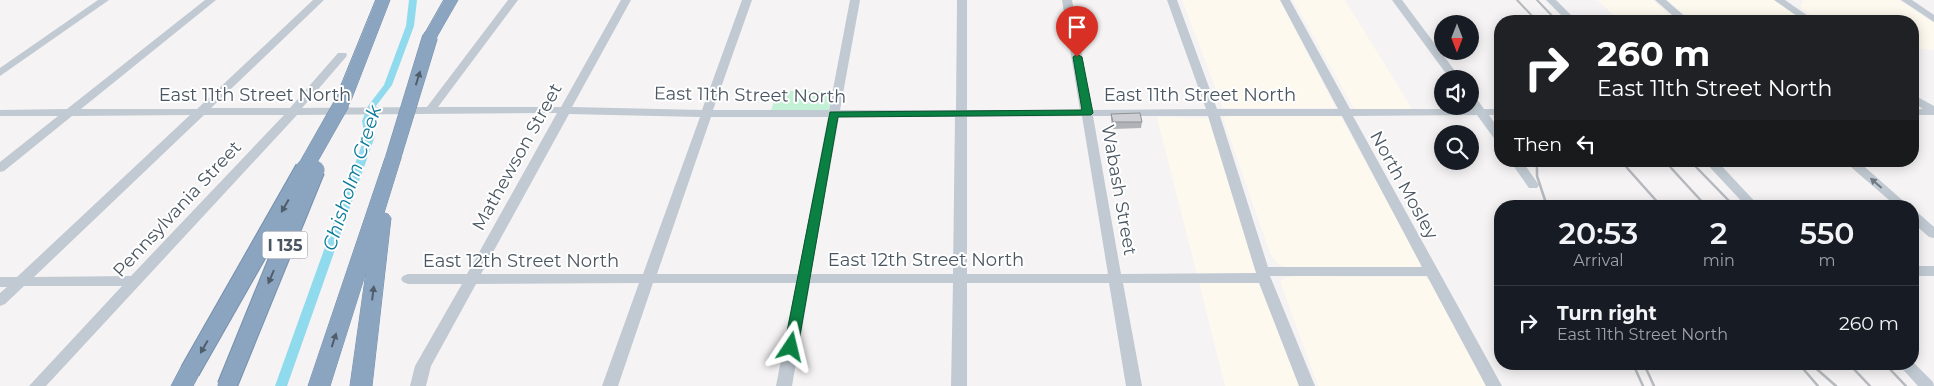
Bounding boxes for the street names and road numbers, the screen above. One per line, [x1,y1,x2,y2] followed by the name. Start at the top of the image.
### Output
[467,79,567,235] street label: Mathewson Street
[654,82,846,108] street label: East 11th Street North
[159,84,351,106] street label: East 11th Street North
[1104,84,1296,106] street label: East 11th Street North
[1097,123,1141,257] street label: Wabash Street
[1365,127,1443,243] street label: North Mosley
[108,136,246,282] street label: Pennsylvania Street
[262,232,308,258] road number: I 135
[828,249,1024,271] street label: East 12th Street North
[423,250,619,272] street label: East 12th Street North

